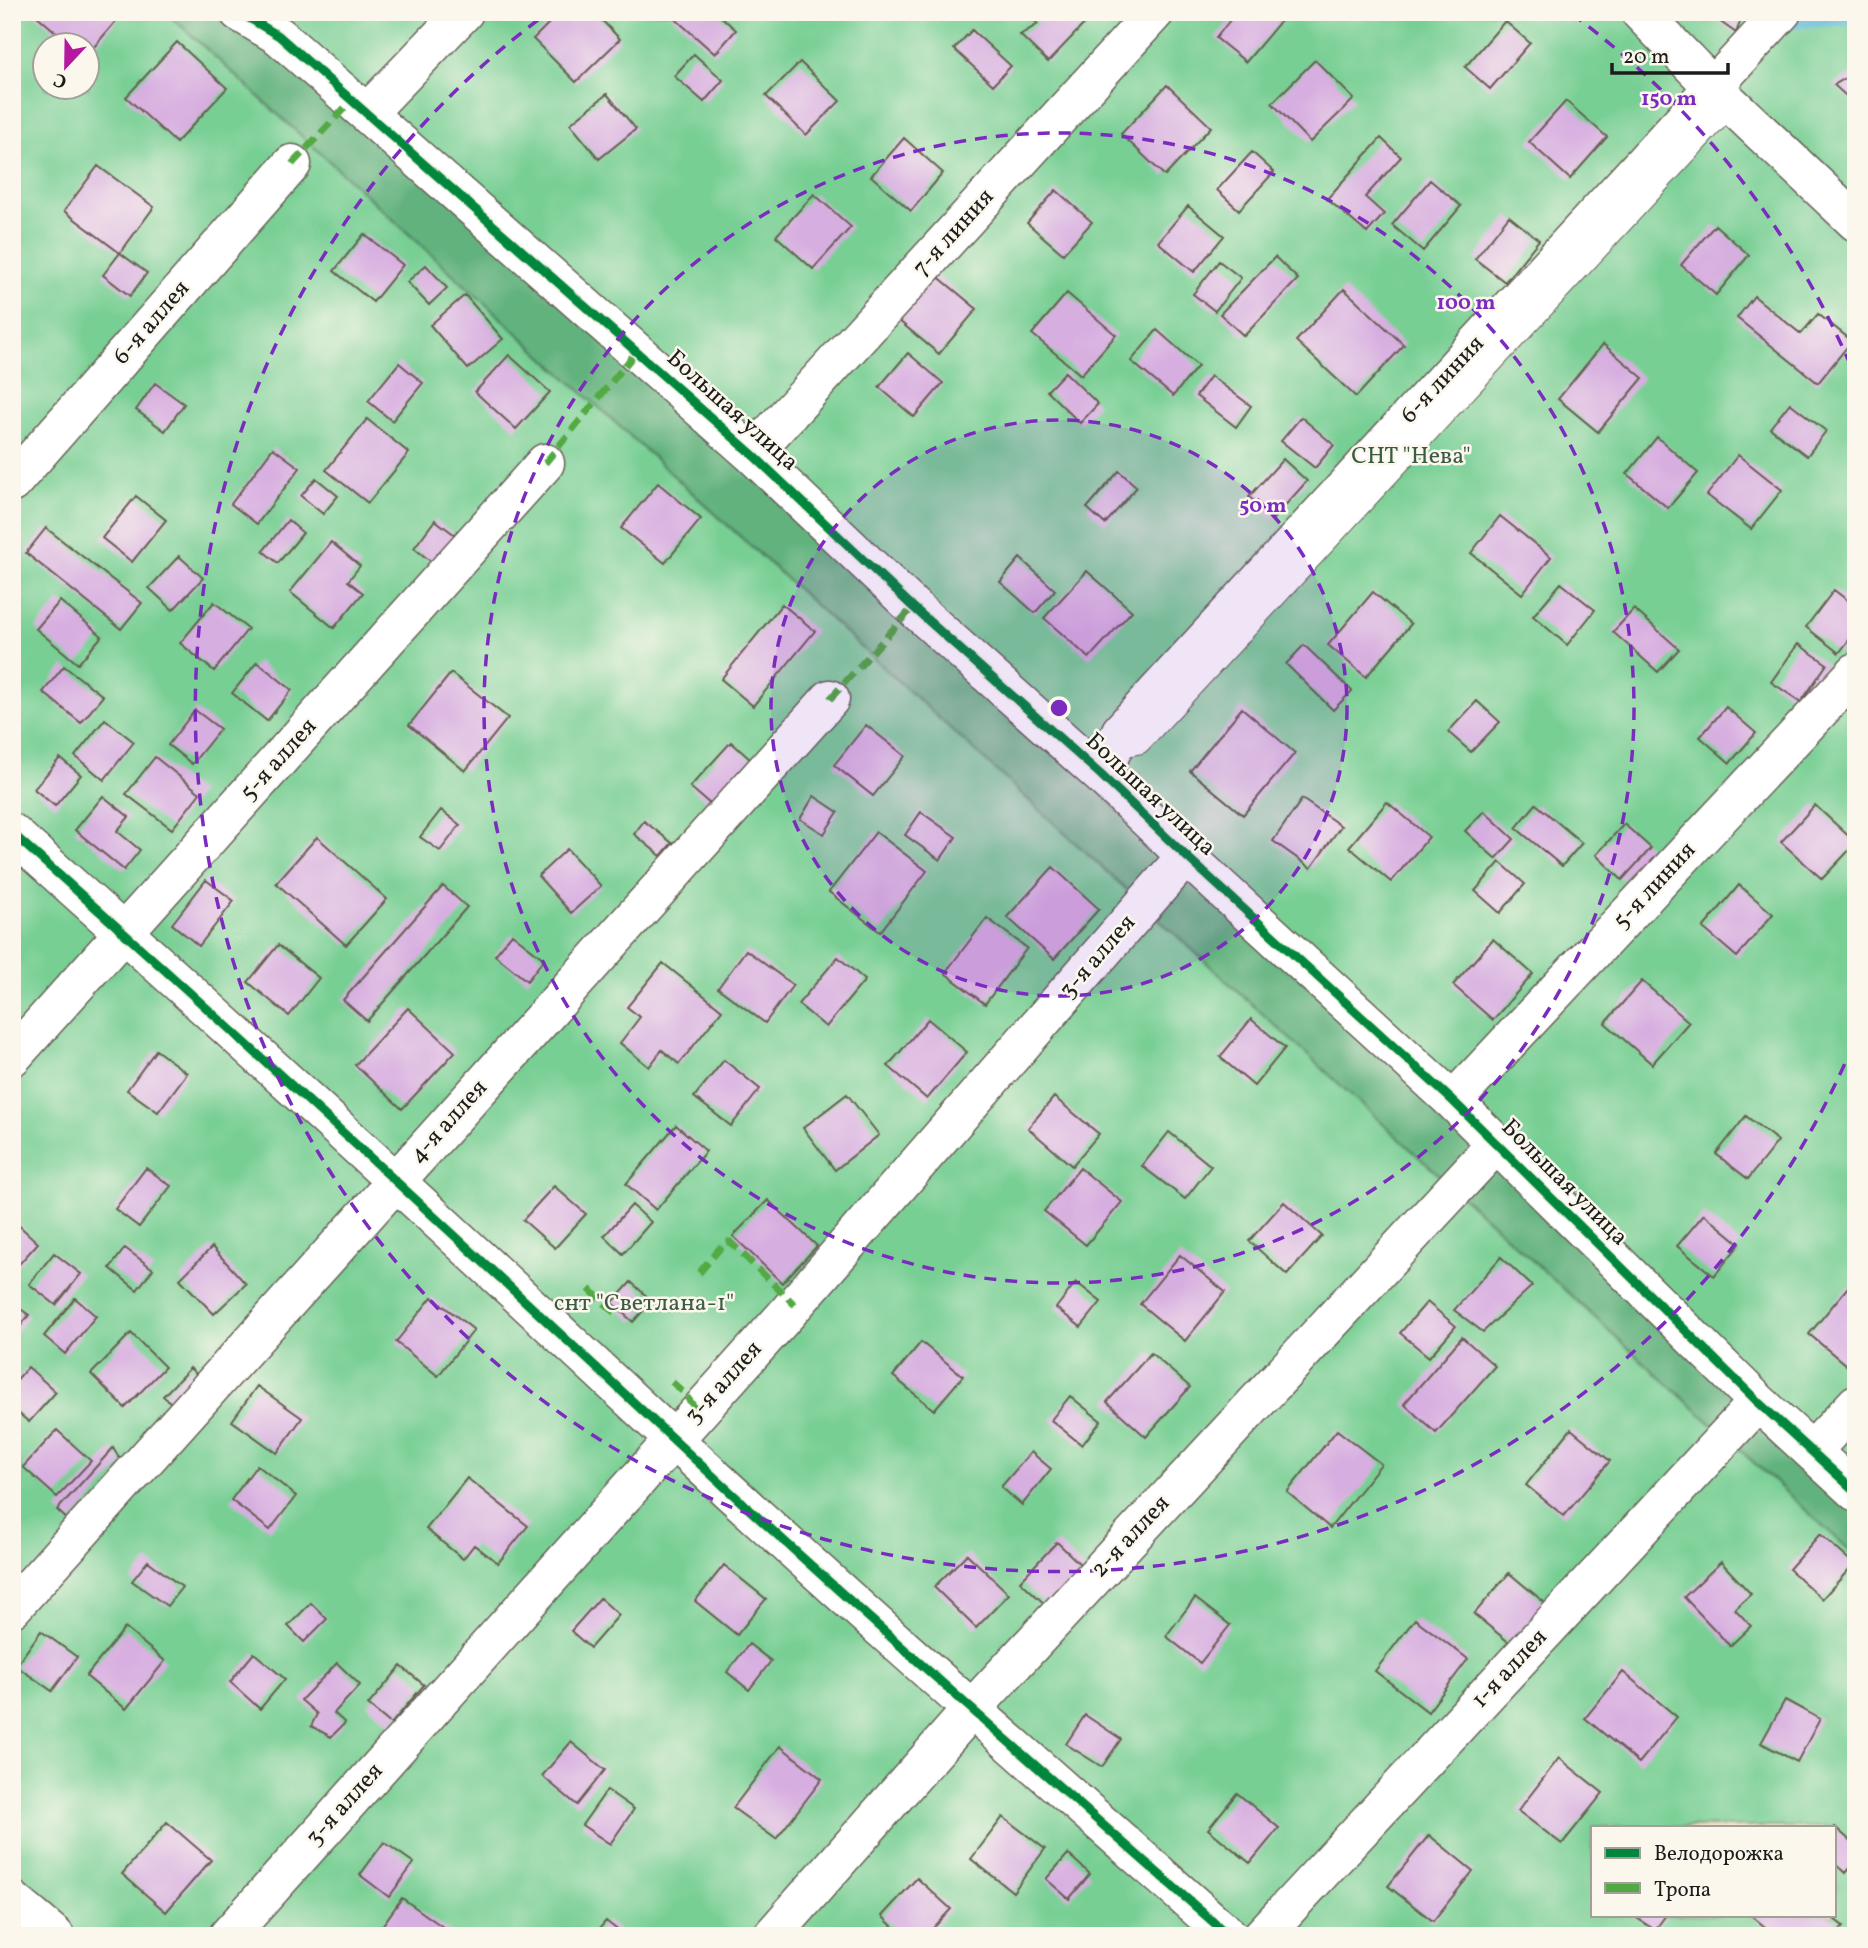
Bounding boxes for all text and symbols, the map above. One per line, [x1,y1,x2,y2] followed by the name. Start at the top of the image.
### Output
[32,32,102,102] north arrow
[1612,32,1728,76] scale bar
[1623,43,1669,72] text: 20 m
[50,66,71,94] text: С
[1641,85,1697,114] text: 150 m
[905,182,1003,284] street label: 7-я линия
[106,273,198,373] street label: 6-я аллея
[1436,289,1496,318] text: 100 m
[1393,328,1493,432] street label: 6-я линия
[658,342,806,480] street label: Большая улица
[1351,440,1471,474] park label: СНТ "Нева"
[1239,492,1287,521] text: 50 m
[1047,696,1071,720] centre of rings
[233,711,325,809] street label: 5-я аллея
[1077,725,1223,865] street label: Большая улица
[1606,835,1704,937] street label: 5-я линия
[1052,907,1144,1007] street label: 3-я аллея
[402,1072,496,1172] street label: 4-я аллея
[1493,1112,1635,1254] street label: Большая улица
[554,1287,734,1321] park label: снт "Светлана-1"
[677,1334,771,1432] street label: 3-я аллея
[1084,1488,1178,1586] street label: 2-я аллея
[1464,1622,1556,1716] street label: 1-я аллея
[298,1756,392,1854] street label: 3-я аллея
[1591,1826,1836,1916] legend
[1654,1840,1784,1869] text: Велодорожка
[1654,1876,1711,1905] text: Тропа

